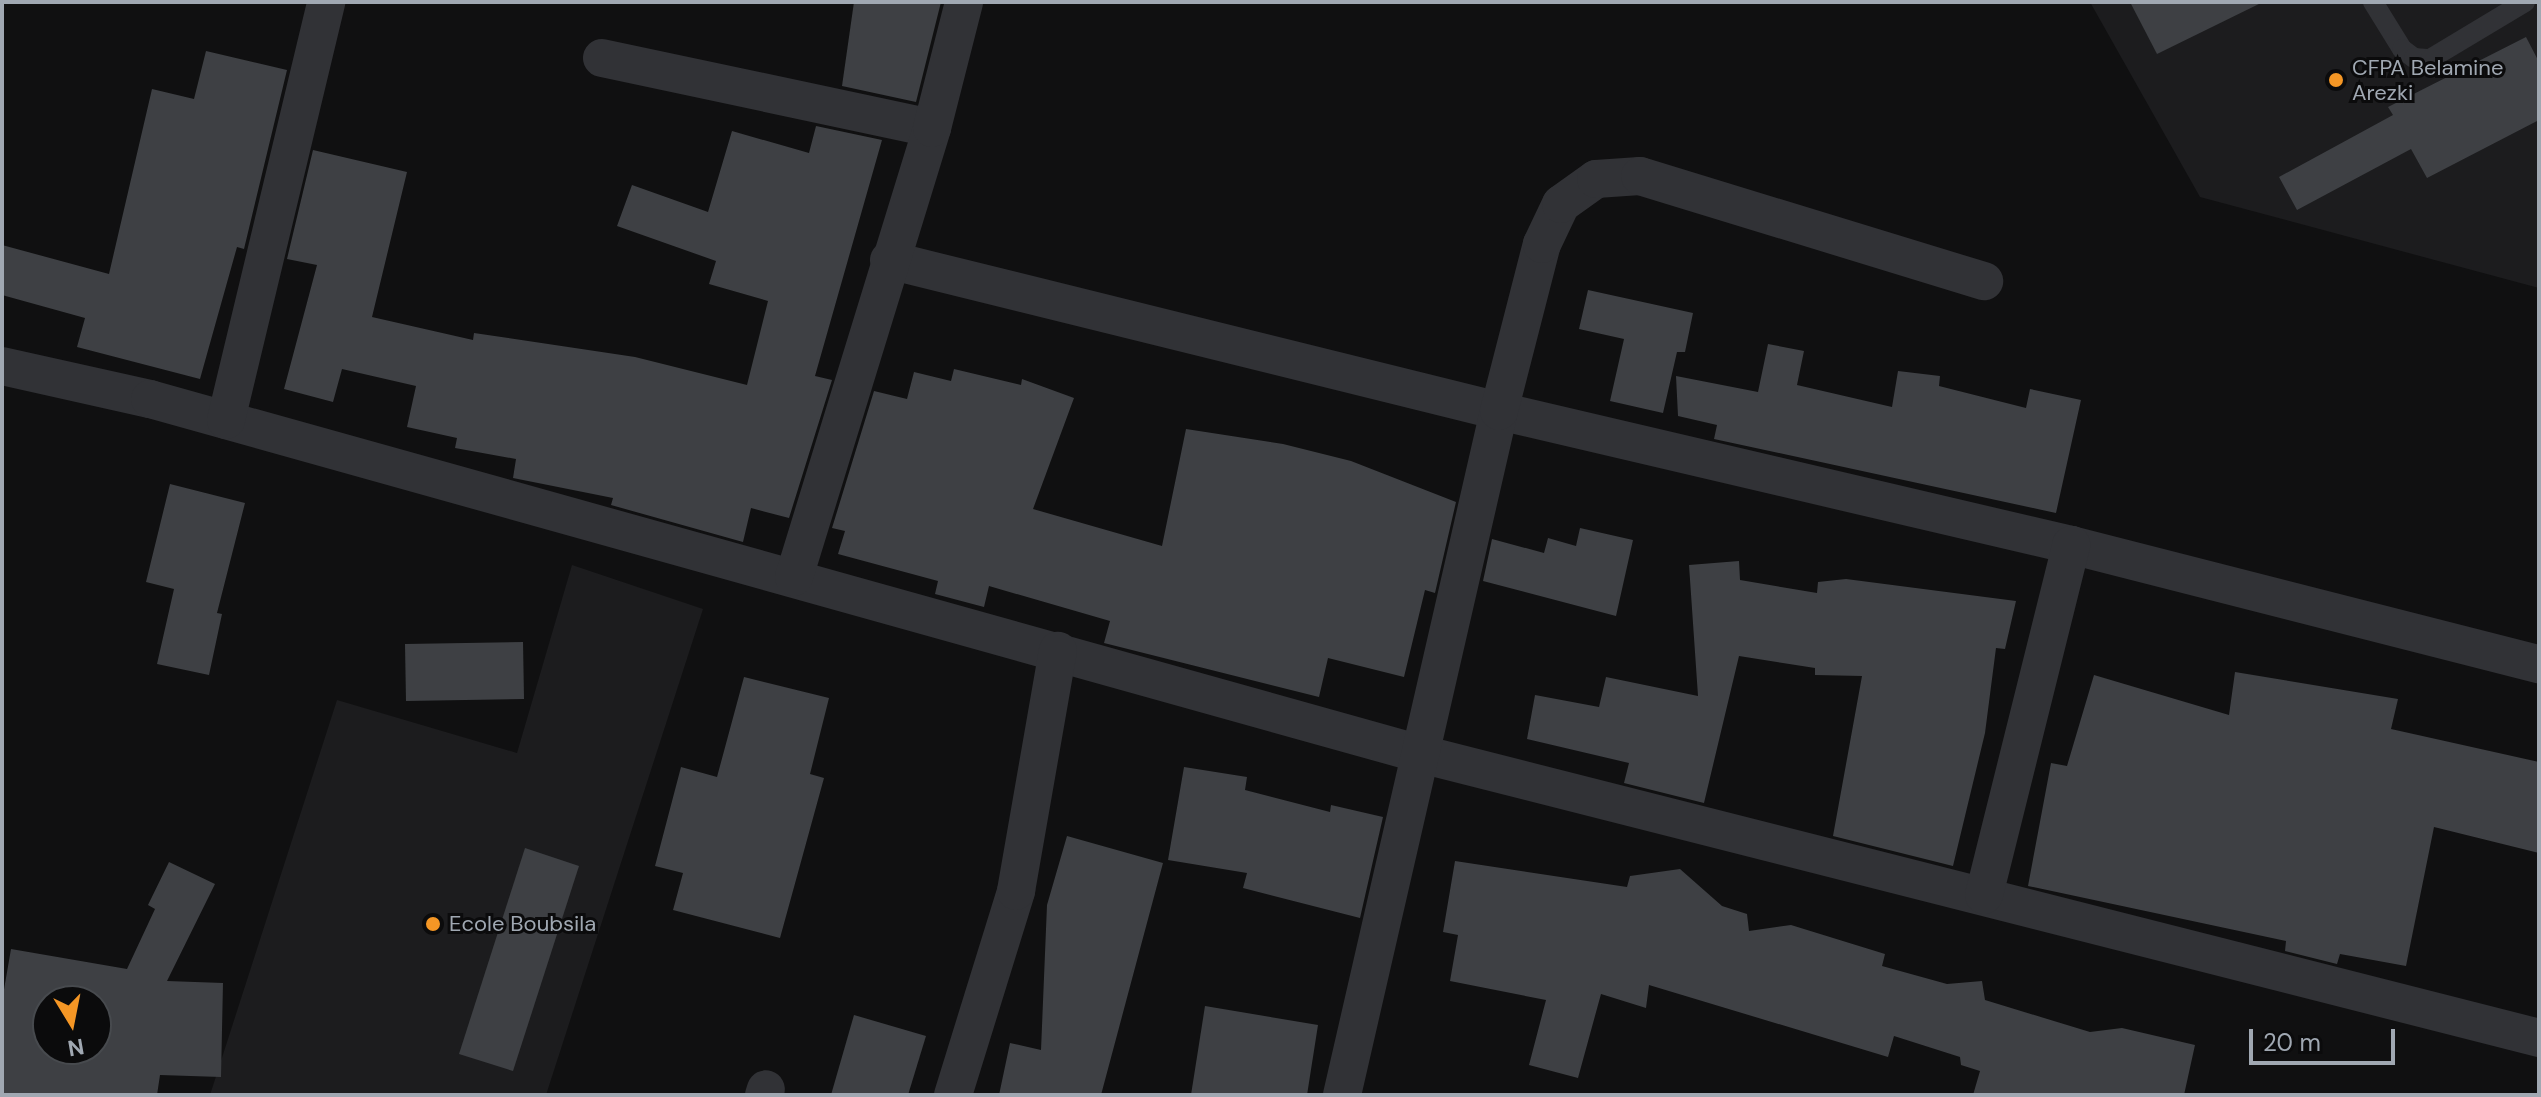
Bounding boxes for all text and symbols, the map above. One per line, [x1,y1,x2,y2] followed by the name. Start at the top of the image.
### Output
[2352,54,2503,106] place label: CFPA Belamine Arezki
[2327,71,2345,89] marker: CFPA Belamine Arezki
[449,911,596,937] place label: Ecole Boubsila
[424,915,442,933] marker: Ecole Boubsila
[32,985,112,1065] north arrow
[2253,1013,2399,1063] scale bar
[2263,1027,2321,1058] text: 20 m
[65,1031,86,1063] text: N

